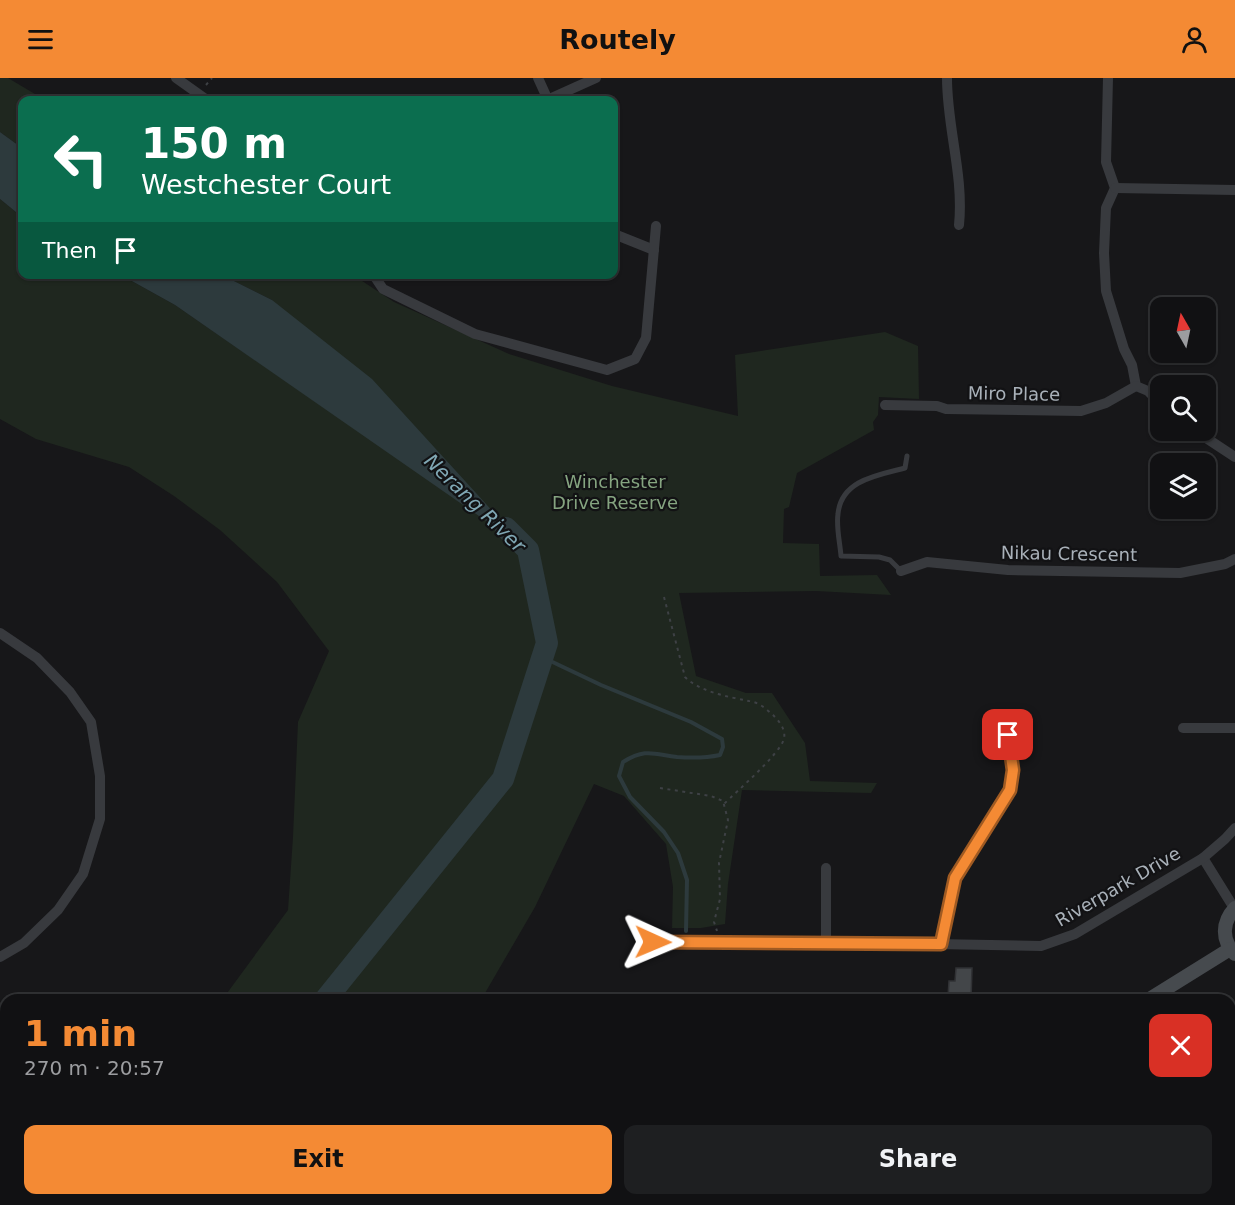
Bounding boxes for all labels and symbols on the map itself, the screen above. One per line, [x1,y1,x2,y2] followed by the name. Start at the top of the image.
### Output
[1150,297,1216,363] north arrow
[968,382,1060,405] street label: Miro Place
[419,449,532,558] water label: Nerang River
[552,471,678,513] park label: Winchester Drive Reserve
[1001,542,1137,565] street label: Nikau Crescent
[982,709,1033,760] pin
[1052,842,1184,931] street label: Riverpark Drive
[621,910,685,974] position arrow

